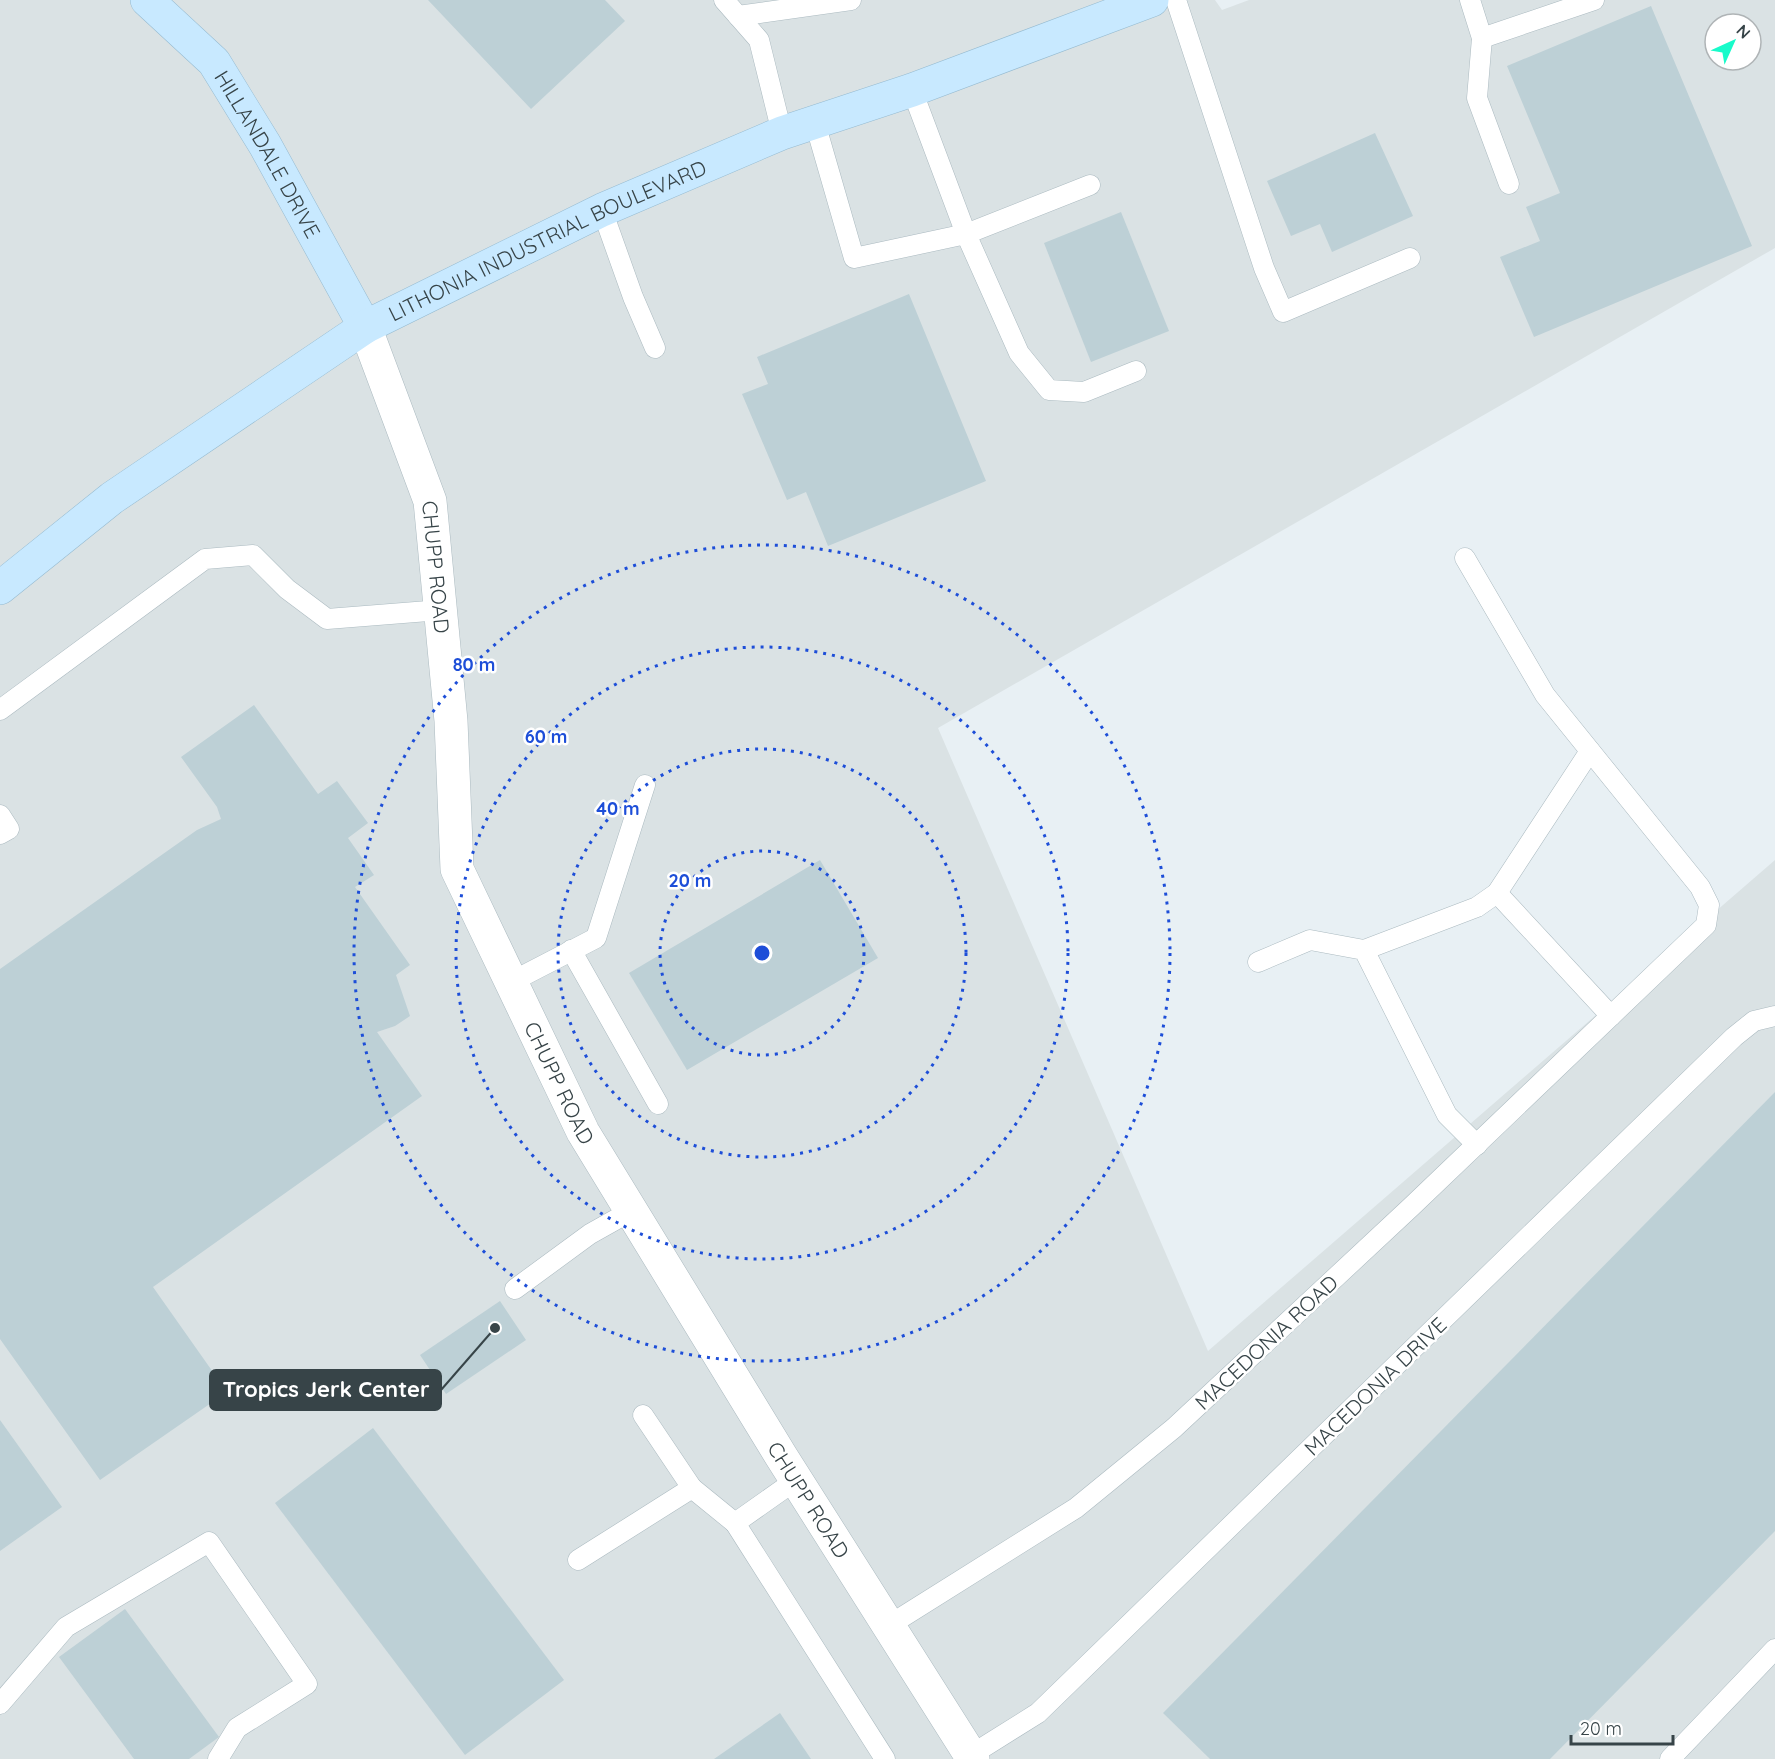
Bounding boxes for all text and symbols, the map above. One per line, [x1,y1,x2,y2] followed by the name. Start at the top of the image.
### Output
[1703,12,1763,72] north arrow
[1732,20,1755,43] text: N
[209,65,326,242] street label: HILLANDALE DRIVE
[384,154,710,326] street label: LITHONIA INDUSTRIAL BOULEVARD
[417,499,456,634] street label: CHUPP ROAD
[453,653,495,676] text: 80 m
[525,725,567,748] text: 60 m
[596,797,640,820] text: 40 m
[669,869,711,892] text: 20 m
[752,943,772,963] centre of rings
[519,1017,600,1149] street label: CHUPP ROAD
[1189,1269,1343,1415] street label: MACEDONIA ROAD
[1298,1311,1452,1461] street label: MACEDONIA DRIVE
[210,1370,441,1410] callout: Tropics Jerk Center
[222,1375,430,1403] text: Tropics Jerk Center
[762,1437,855,1563] street label: CHUPP ROAD
[1571,1708,1673,1746] scale bar
[1580,1717,1622,1740] text: 20 m

